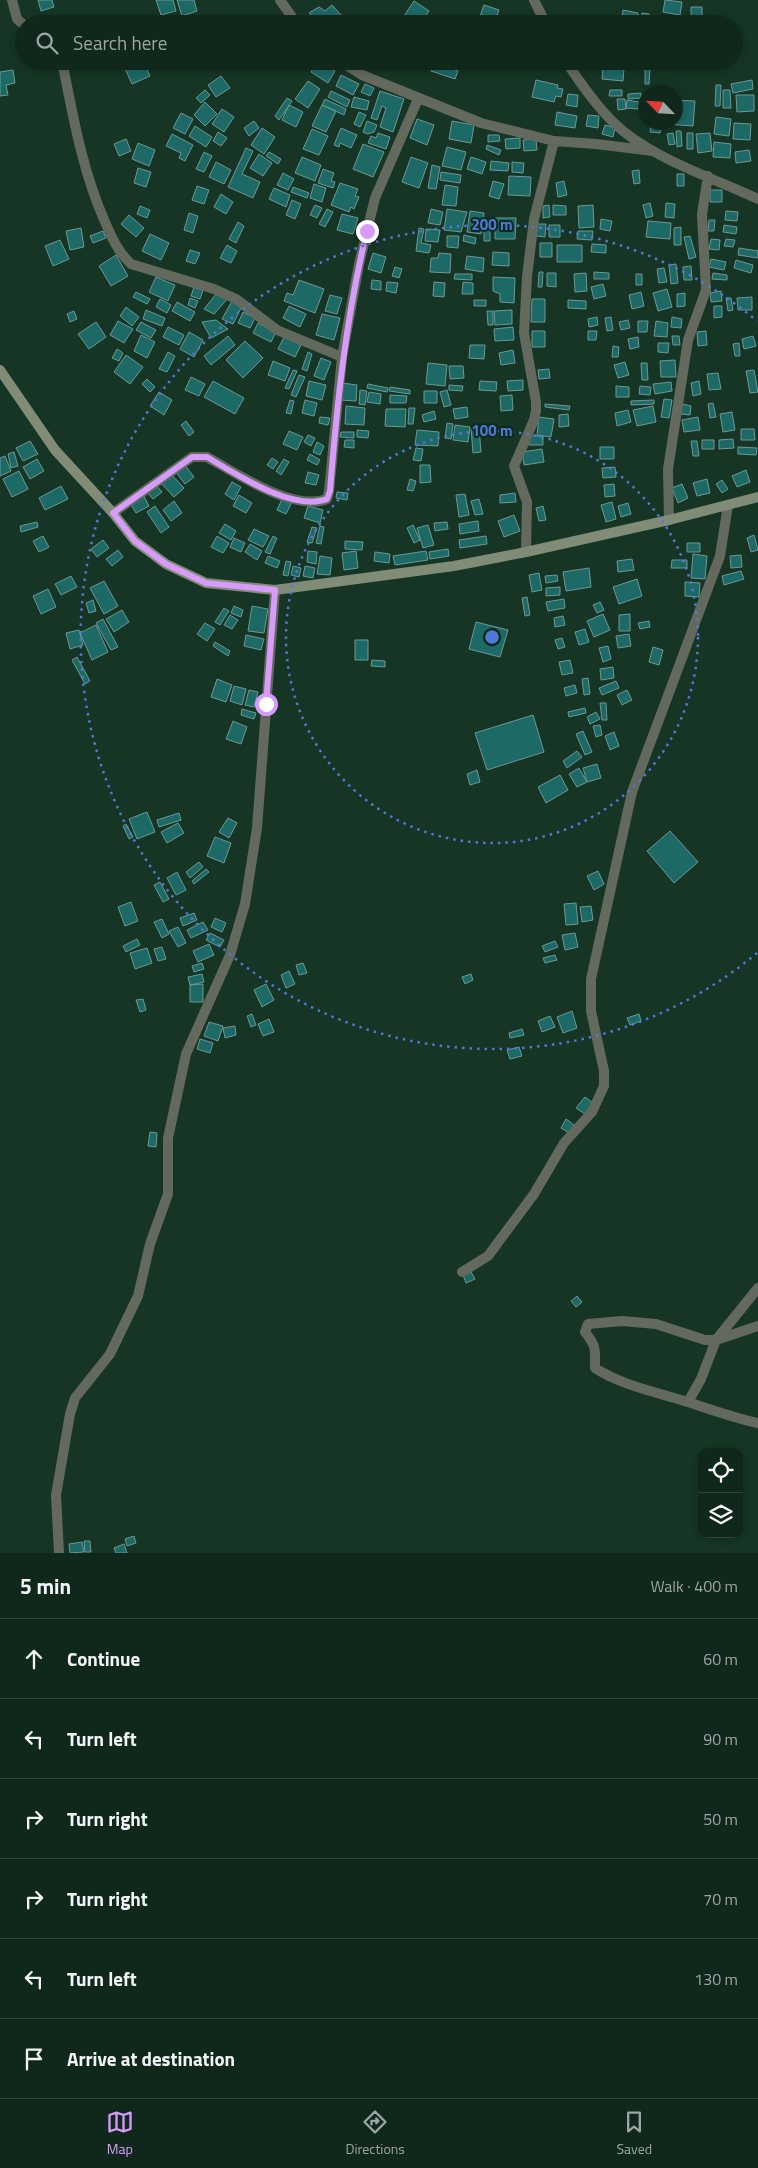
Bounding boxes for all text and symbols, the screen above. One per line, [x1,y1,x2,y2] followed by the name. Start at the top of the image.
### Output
[15,15,743,70] search box
[73,28,167,57] text: Search here
[33,29,61,57] icon: search
[638,85,683,130] north arrow
[471,213,513,236] text: 200 m
[356,220,379,243] route end
[471,419,513,442] text: 100 m
[483,628,501,646] centre of rings
[255,693,278,716] route start
[698,1448,743,1538] map controls
[698,1448,743,1493] button: locate
[698,1493,743,1538] button: layers
[20,1570,71,1602] text: 5 min
[650,1574,738,1598] text: Walk · 400 m
[67,1644,140,1673] text: Continue
[20,1645,48,1673] icon: ahead
[703,1647,738,1671] text: 60 m
[67,1724,137,1753] text: Turn left
[20,1725,48,1753] icon: left
[703,1727,738,1751] text: 90 m
[67,1804,148,1833] text: Turn right
[20,1805,48,1833] icon: right
[703,1807,738,1831] text: 50 m
[67,1884,148,1913] text: Turn right
[20,1885,48,1913] icon: right
[703,1887,738,1911] text: 70 m
[67,1964,137,1993] text: Turn left
[20,1965,48,1993] icon: left
[694,1967,738,1991] text: 130 m
[67,2044,235,2073] text: Arrive at destination
[20,2045,48,2073] icon: arrive
[106,2108,134,2159] tab: Map
[345,2108,405,2159] tab: Directions
[617,2108,652,2159] tab: Saved

